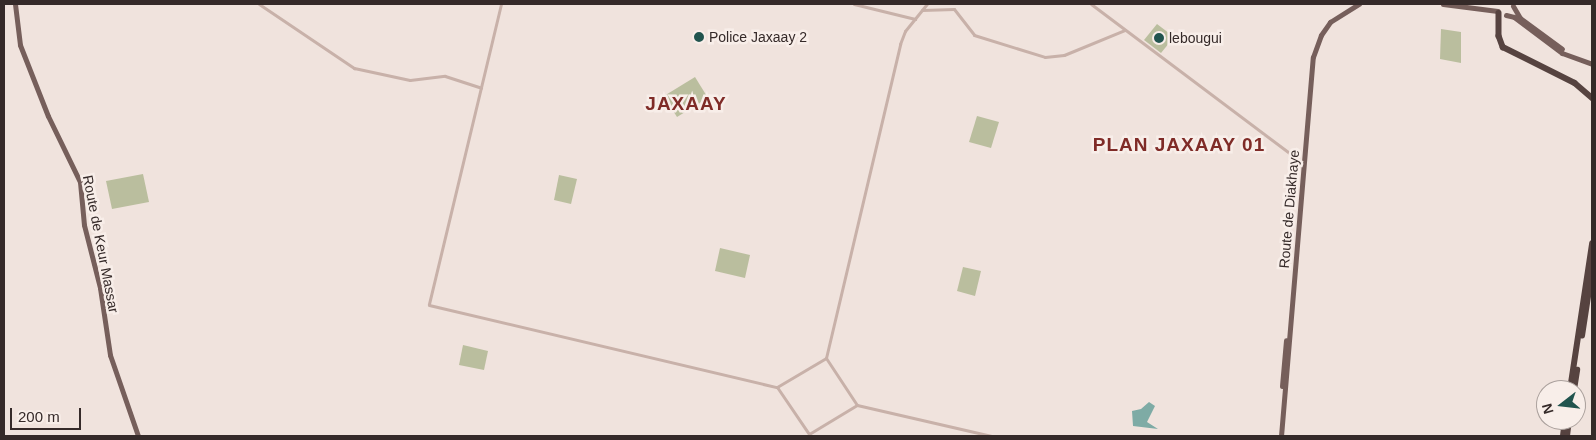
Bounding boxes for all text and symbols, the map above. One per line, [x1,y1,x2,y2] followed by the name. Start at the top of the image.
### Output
[709,29,807,45] place label: Police Jaxaay 2
[1169,30,1222,46] place label: lebougui
[693,31,705,43] marker: Police Jaxaay 2
[1153,32,1165,44] marker: lebougui
[645,93,727,115] district label: JAXAAY
[1091,134,1267,156] district label: PLAN JAXAAY 01
[1275,149,1303,269] street label: Route de Diakhaye
[79,174,123,314] street label: Route de Keur Massar
[1536,380,1586,430] north arrow
[12,398,84,430] scale bar
[1538,402,1557,416] text: N
[18,408,60,425] text: 200 m

